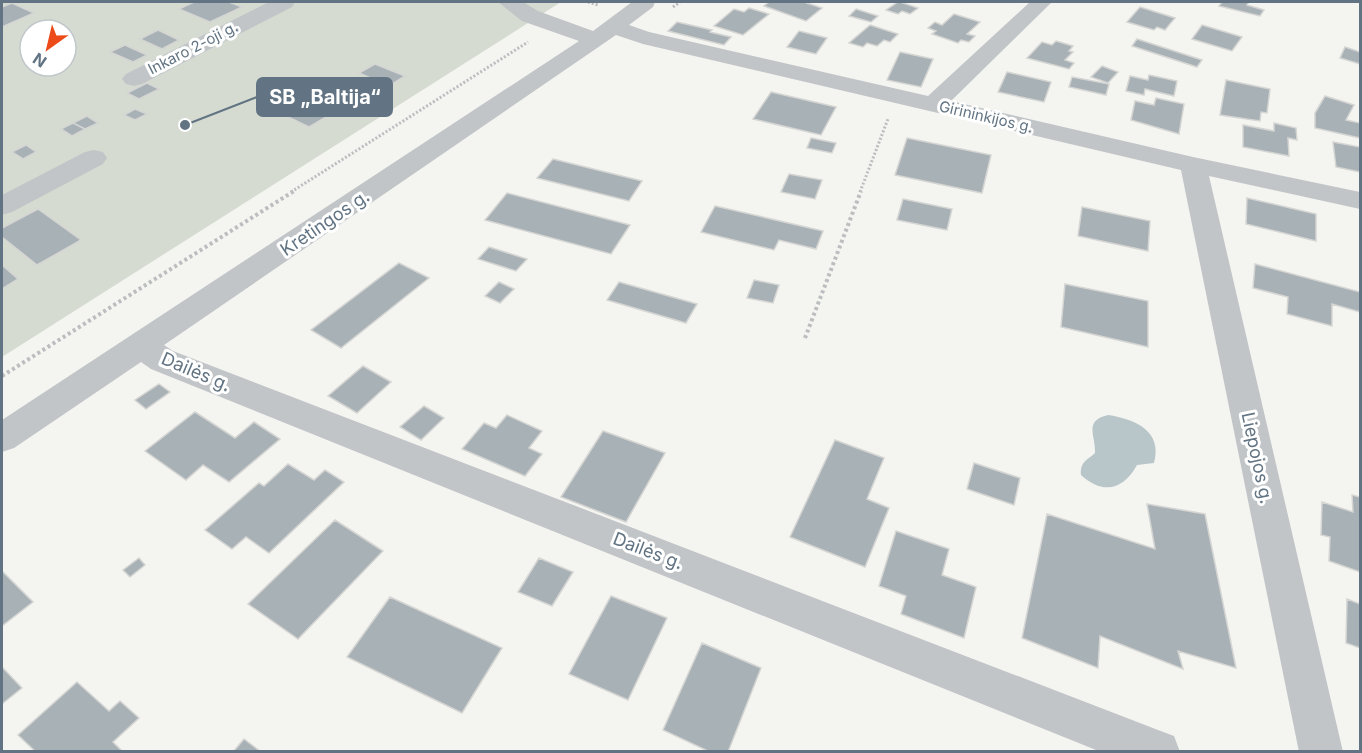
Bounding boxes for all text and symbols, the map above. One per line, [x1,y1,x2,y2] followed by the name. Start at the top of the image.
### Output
[145,17,241,78] street label: Inkaro 2-oji g.
[18,18,78,78] north arrow
[29,49,50,72] text: N
[257,78,392,116] callout: SB „Baltija“
[269,85,381,109] text: SB „Baltija“
[937,96,1035,137] street label: Girininkijos g.
[276,185,373,260] street label: Kretingos g.
[158,348,234,395] street label: Dailės g.
[1238,410,1277,505] street label: Liepojos g.
[610,528,686,573] street label: Dailės g.

